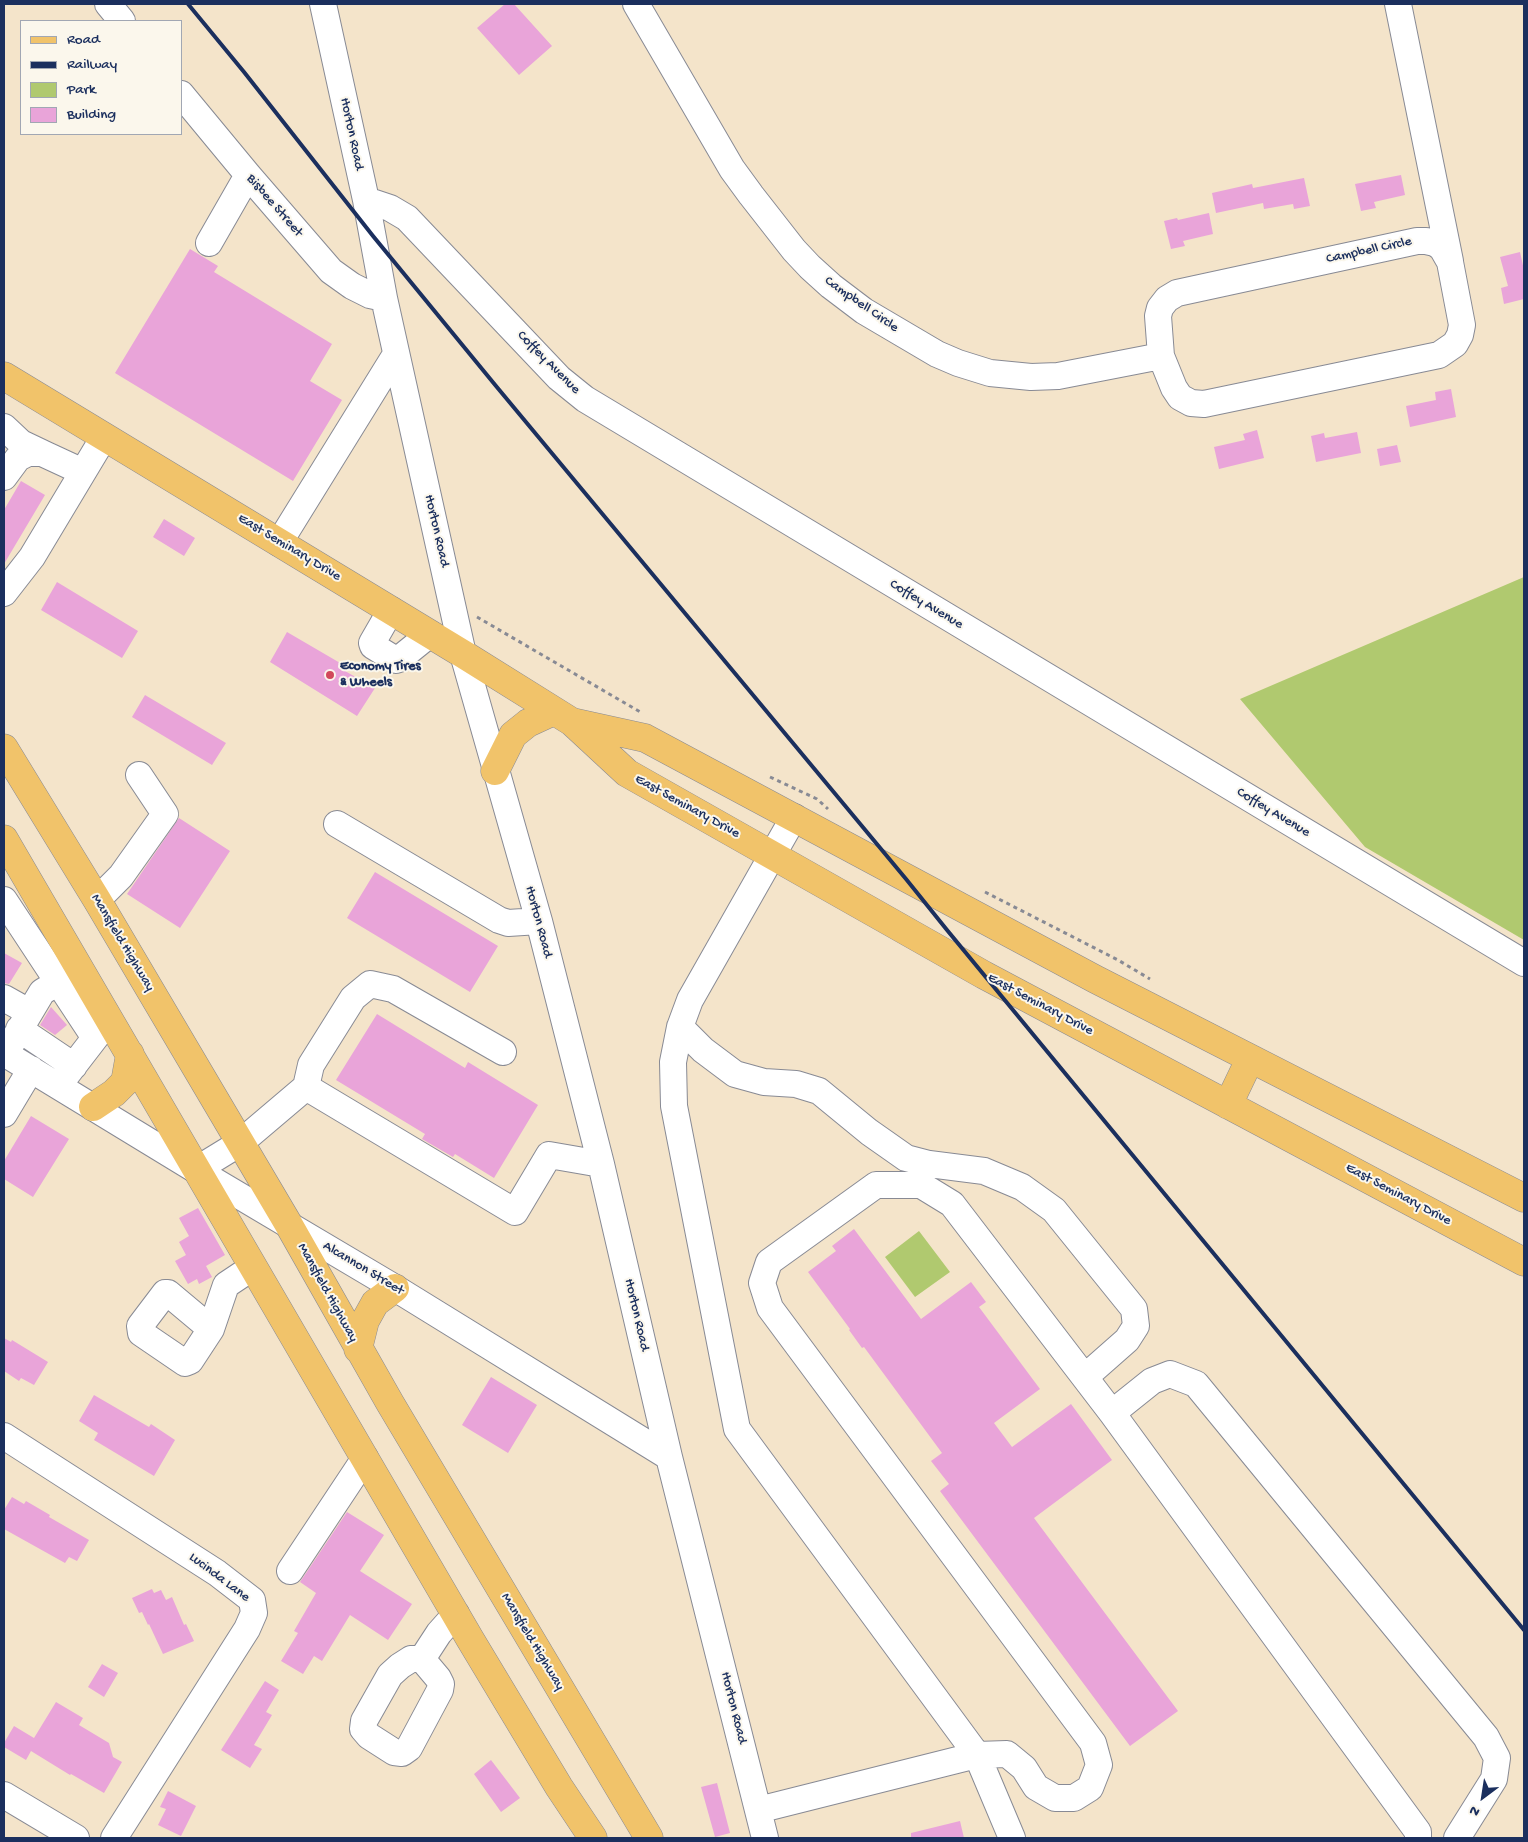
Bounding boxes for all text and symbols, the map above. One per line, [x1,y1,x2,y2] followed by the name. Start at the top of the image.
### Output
[20,20,182,135] legend
[67,31,100,49] text: Road
[67,56,117,74] text: Railway
[67,81,96,99] text: Park
[335,96,367,172] street label: Horton Road
[67,106,116,124] text: Building
[242,171,306,241] street label: Bisbee Street
[1325,234,1413,268] street label: Campbell Circle
[821,273,901,337] street label: Campbell Circle
[513,328,583,398] street label: Coffey Avenue
[420,493,452,569] street label: Horton Road
[234,511,344,585] street label: East Seminary Drive
[886,576,966,634] street label: Coffey Avenue
[340,659,421,692] place label: Economy Tires & Wheels
[324,669,336,681] marker: Economy Tires & Wheels
[632,771,742,843] street label: East Seminary Drive
[1233,784,1313,842] street label: Coffey Avenue
[520,884,556,960] street label: Horton Road
[86,891,158,995] street label: Mansfield Highway
[984,970,1096,1040] street label: East Seminary Drive
[1342,1160,1454,1230] street label: East Seminary Drive
[319,1238,407,1300] street label: Alcannon Street
[293,1241,361,1345] street label: Mansfield Highway
[620,1277,652,1353] street label: Horton Road
[185,1550,253,1606] street label: Lucinda Lane
[496,1590,568,1694] street label: Mansfield Highway
[716,1670,750,1746] street label: Horton Road
[1458,1772,1508,1822] north arrow
[1467,1801,1483,1820] text: N

